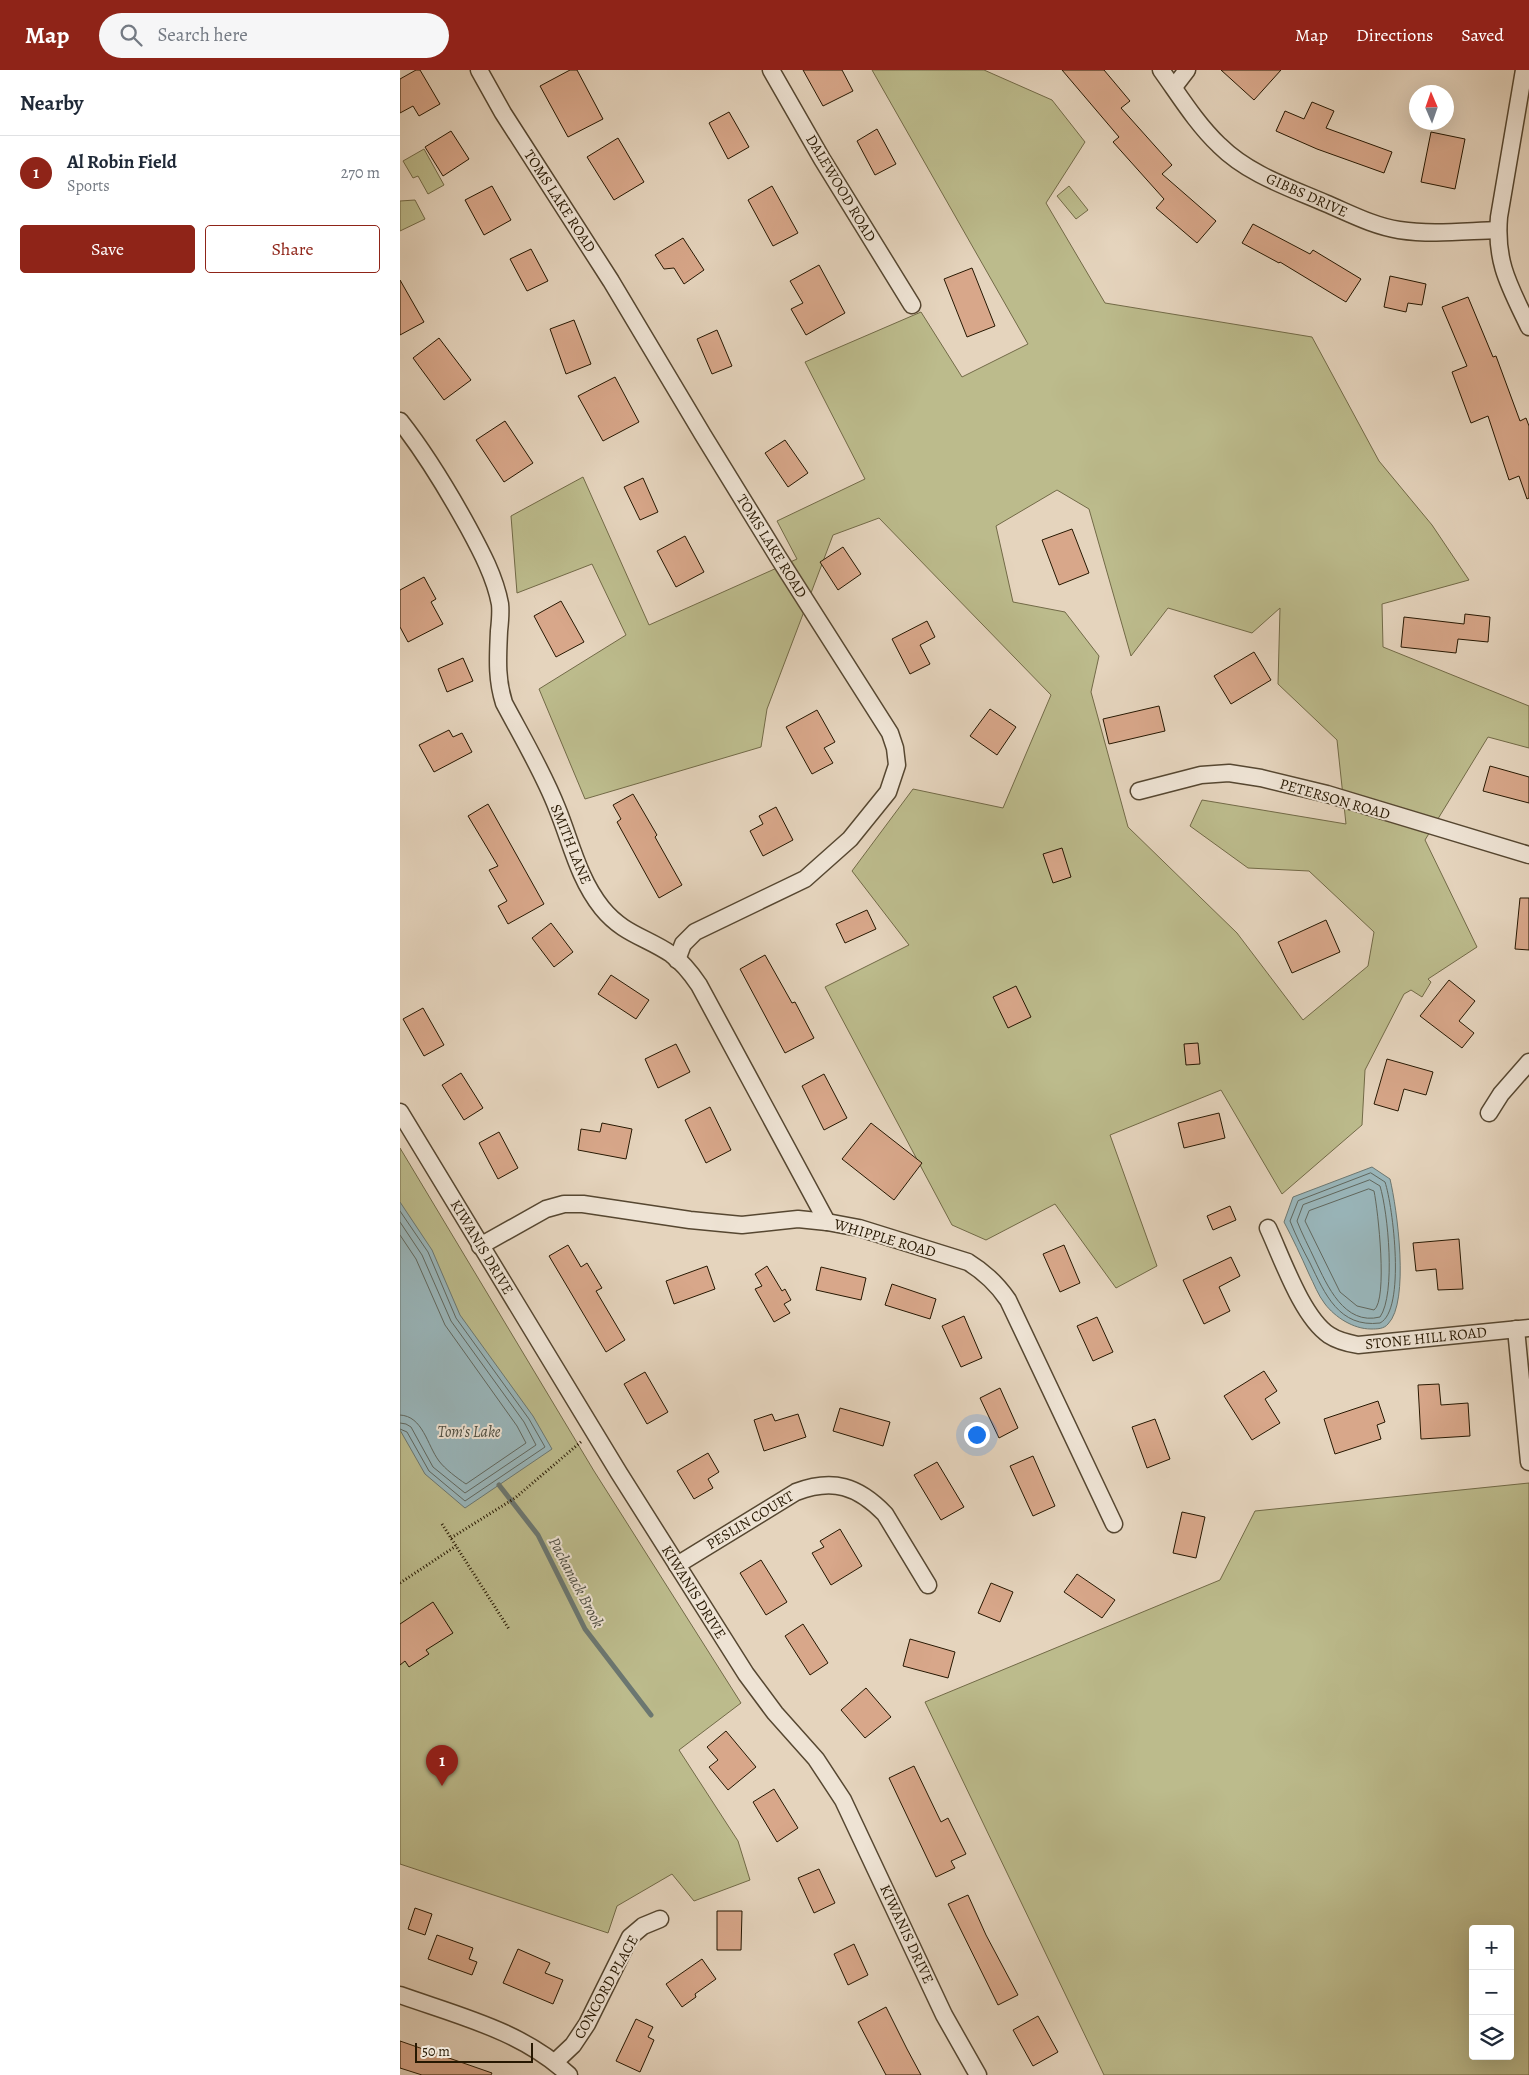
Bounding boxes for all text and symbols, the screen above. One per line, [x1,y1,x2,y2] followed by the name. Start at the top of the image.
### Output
[99,13,449,58] search box
[25,19,69,51] text: Map
[117,21,145,49] icon: search
[157,22,248,48] text: Search here
[1295,23,1328,47] text: Map
[1356,23,1433,47] text: Directions
[1461,23,1504,47] text: Saved
[1409,85,1454,130] north arrow
[20,89,83,117] text: Nearby
[801,131,881,245] street label: DALEWOOD ROAD
[519,146,601,256] street label: TOMS LAKE ROAD
[67,149,177,175] text: Al Robin Field
[33,162,39,184] text: 1
[341,162,380,184] text: 270 m
[1263,168,1351,222] street label: GIBBS DRIVE
[67,175,110,197] text: Sports
[20,225,195,273] button: Save
[205,225,380,273] button: Share
[732,490,812,602] street label: TOMS LAKE ROAD
[1277,774,1393,824] street label: PETERSON ROAD
[546,801,596,887] street label: SMITH LANE
[446,1196,518,1298] street label: KIWANIS DRIVE
[831,1214,938,1262] street label: WHIPPLE ROAD
[1364,1322,1488,1354] street label: STONE HILL ROAD
[437,1421,501,1443] water label: Tom's Lake
[964,1422,990,1448] your location
[703,1486,798,1554] street label: PESLIN COURT
[543,1533,609,1632] water label: Packanack Brook
[657,1541,731,1643] street label: KIWANIS DRIVE
[426,1745,458,1786] pin: 1
[875,1881,939,1987] street label: KIWANIS DRIVE
[1469,1925,1514,2060] map controls
[1469,1925,1514,1970] button: +
[569,1932,643,2042] street label: CONCORD PLACE
[1469,1970,1514,2015] button: −
[1469,2015,1514,2060] button: layers
[415,2040,532,2063] scale bar
[422,2042,450,2061] text: 50 m

